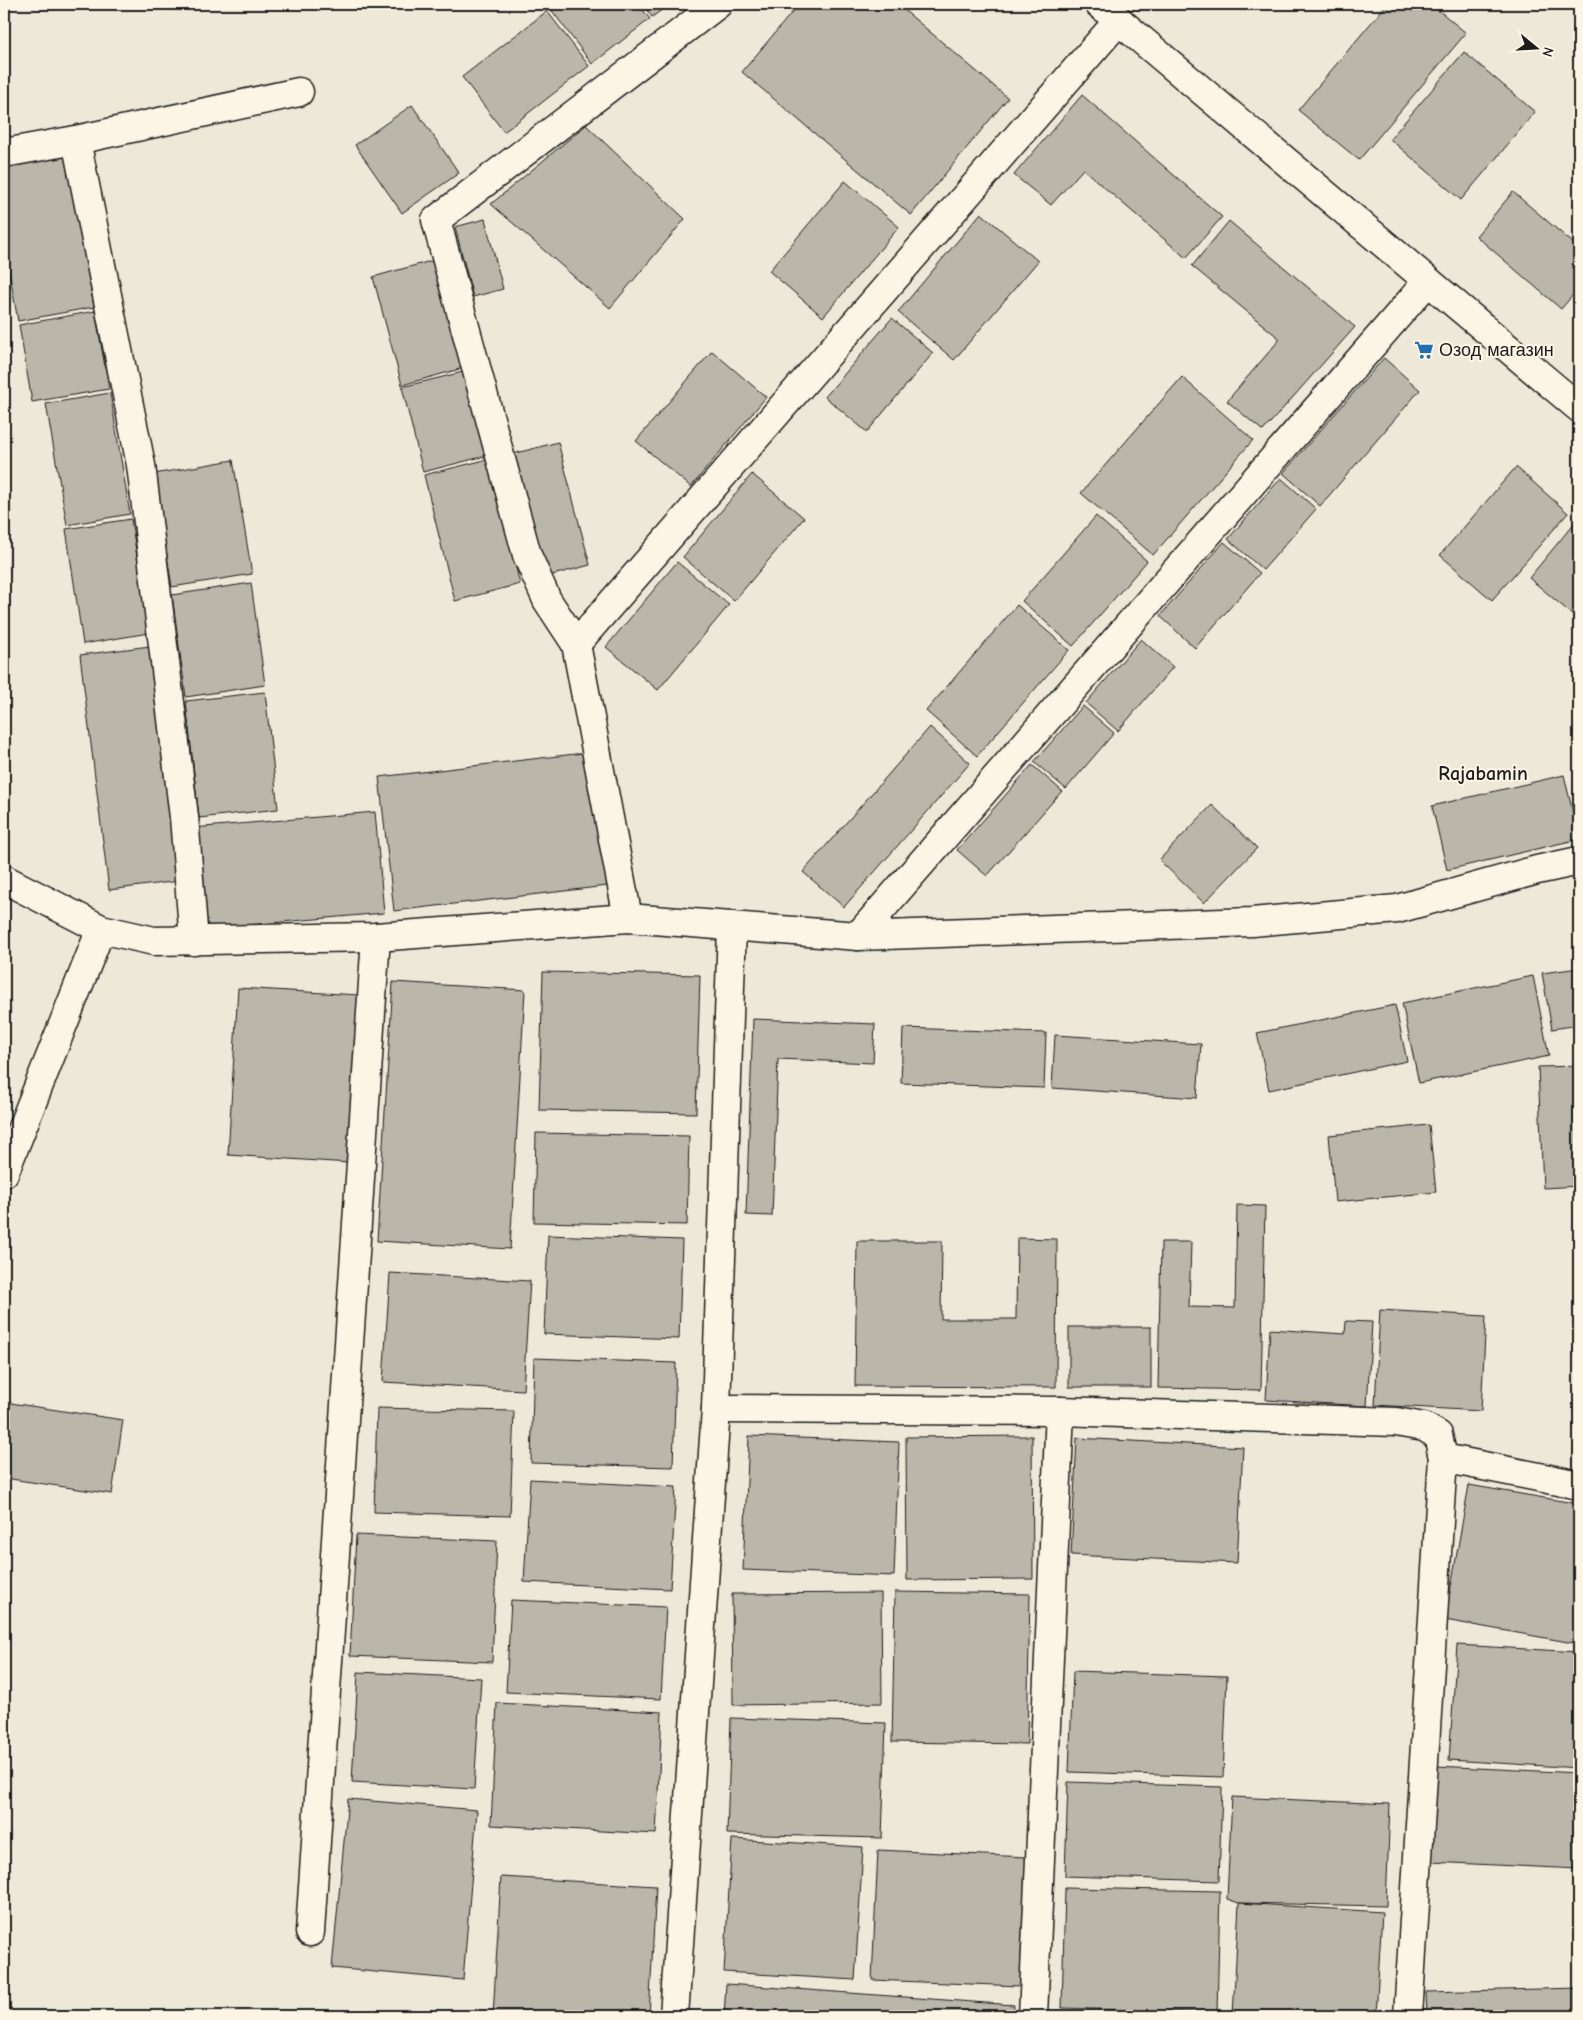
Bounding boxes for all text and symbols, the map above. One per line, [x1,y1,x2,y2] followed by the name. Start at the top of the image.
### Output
[1510,22,1560,72] north arrow
[1538,45,1557,59] text: N
[1413,339,1435,361] supermarket icon: Озод магазин
[1439,340,1554,361] place label: Озод магазин
[1438,762,1528,785] district label: Rajabamin

